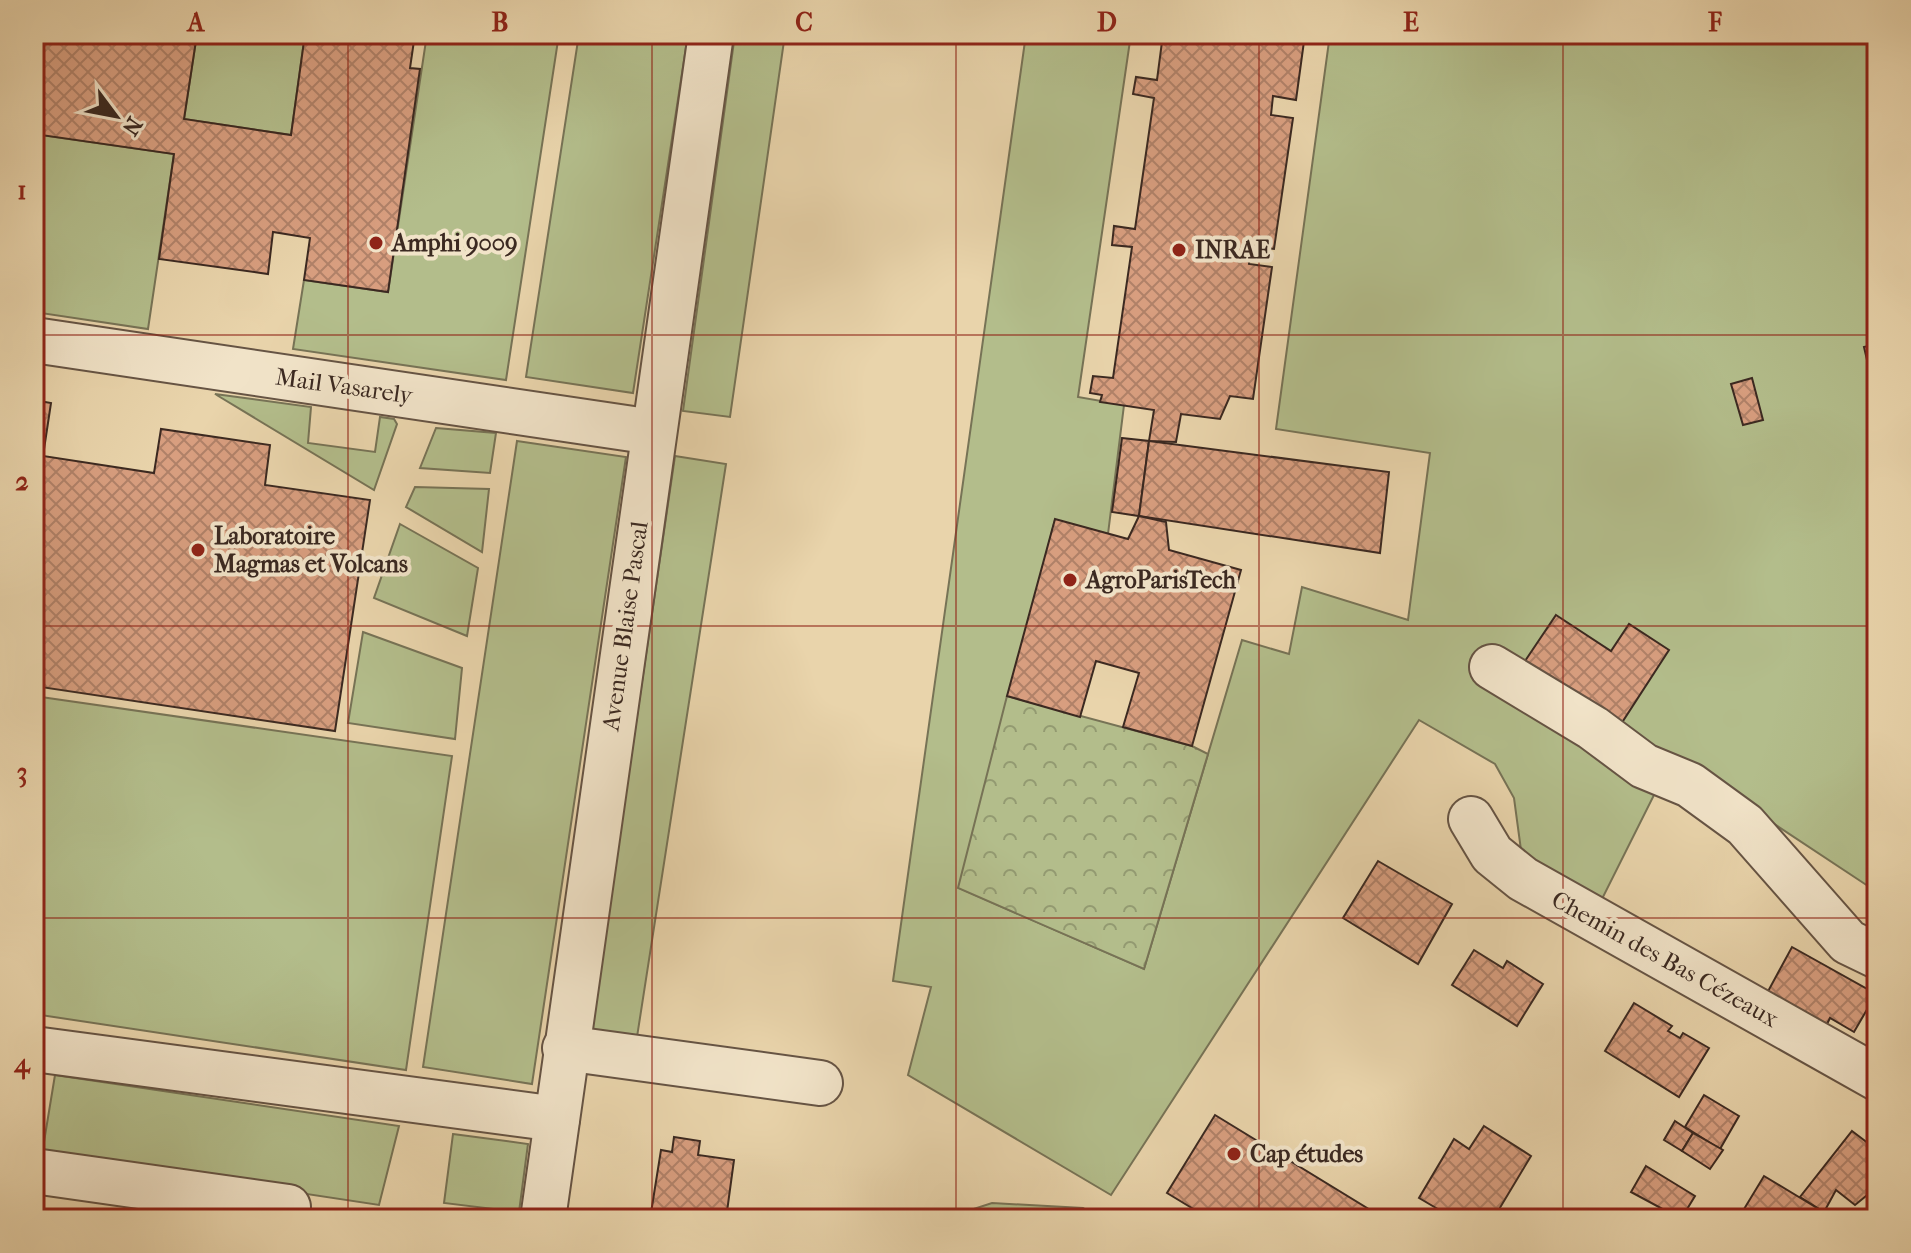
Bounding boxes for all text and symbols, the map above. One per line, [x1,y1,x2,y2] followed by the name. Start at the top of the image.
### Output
[186,7,206,38] text: A
[492,7,509,38] text: B
[795,7,813,38] text: C
[1097,7,1117,38] text: D
[1403,7,1419,38] text: E
[1707,7,1722,38] text: F
[76,76,156,156] north arrow
[117,112,148,140] text: N
[17,175,27,206] text: 1
[390,229,518,257] place label: Amphi 9009
[367,234,385,252] marker: Amphi 9009
[1195,236,1271,264] place label: INRAE
[1170,241,1188,259] marker: INRAE
[274,363,415,410] street label: Mail Vasarely
[15,466,29,497] text: 2
[596,519,654,734] street label: Avenue Blaise Pascal
[214,522,408,578] place label: Laboratoire Magmas et Volcans
[189,541,207,559] marker: Laboratoire Magmas et Volcans
[1084,566,1237,594] place label: AgroParisTech
[1061,571,1079,589] marker: AgroParisTech
[17,757,27,788] text: 3
[1547,885,1784,1033] street label: Chemin des Bas Cézeaux
[13,1048,31,1080] text: 4
[1250,1140,1363,1168] place label: Cap études
[1225,1145,1243,1163] marker: Cap études

